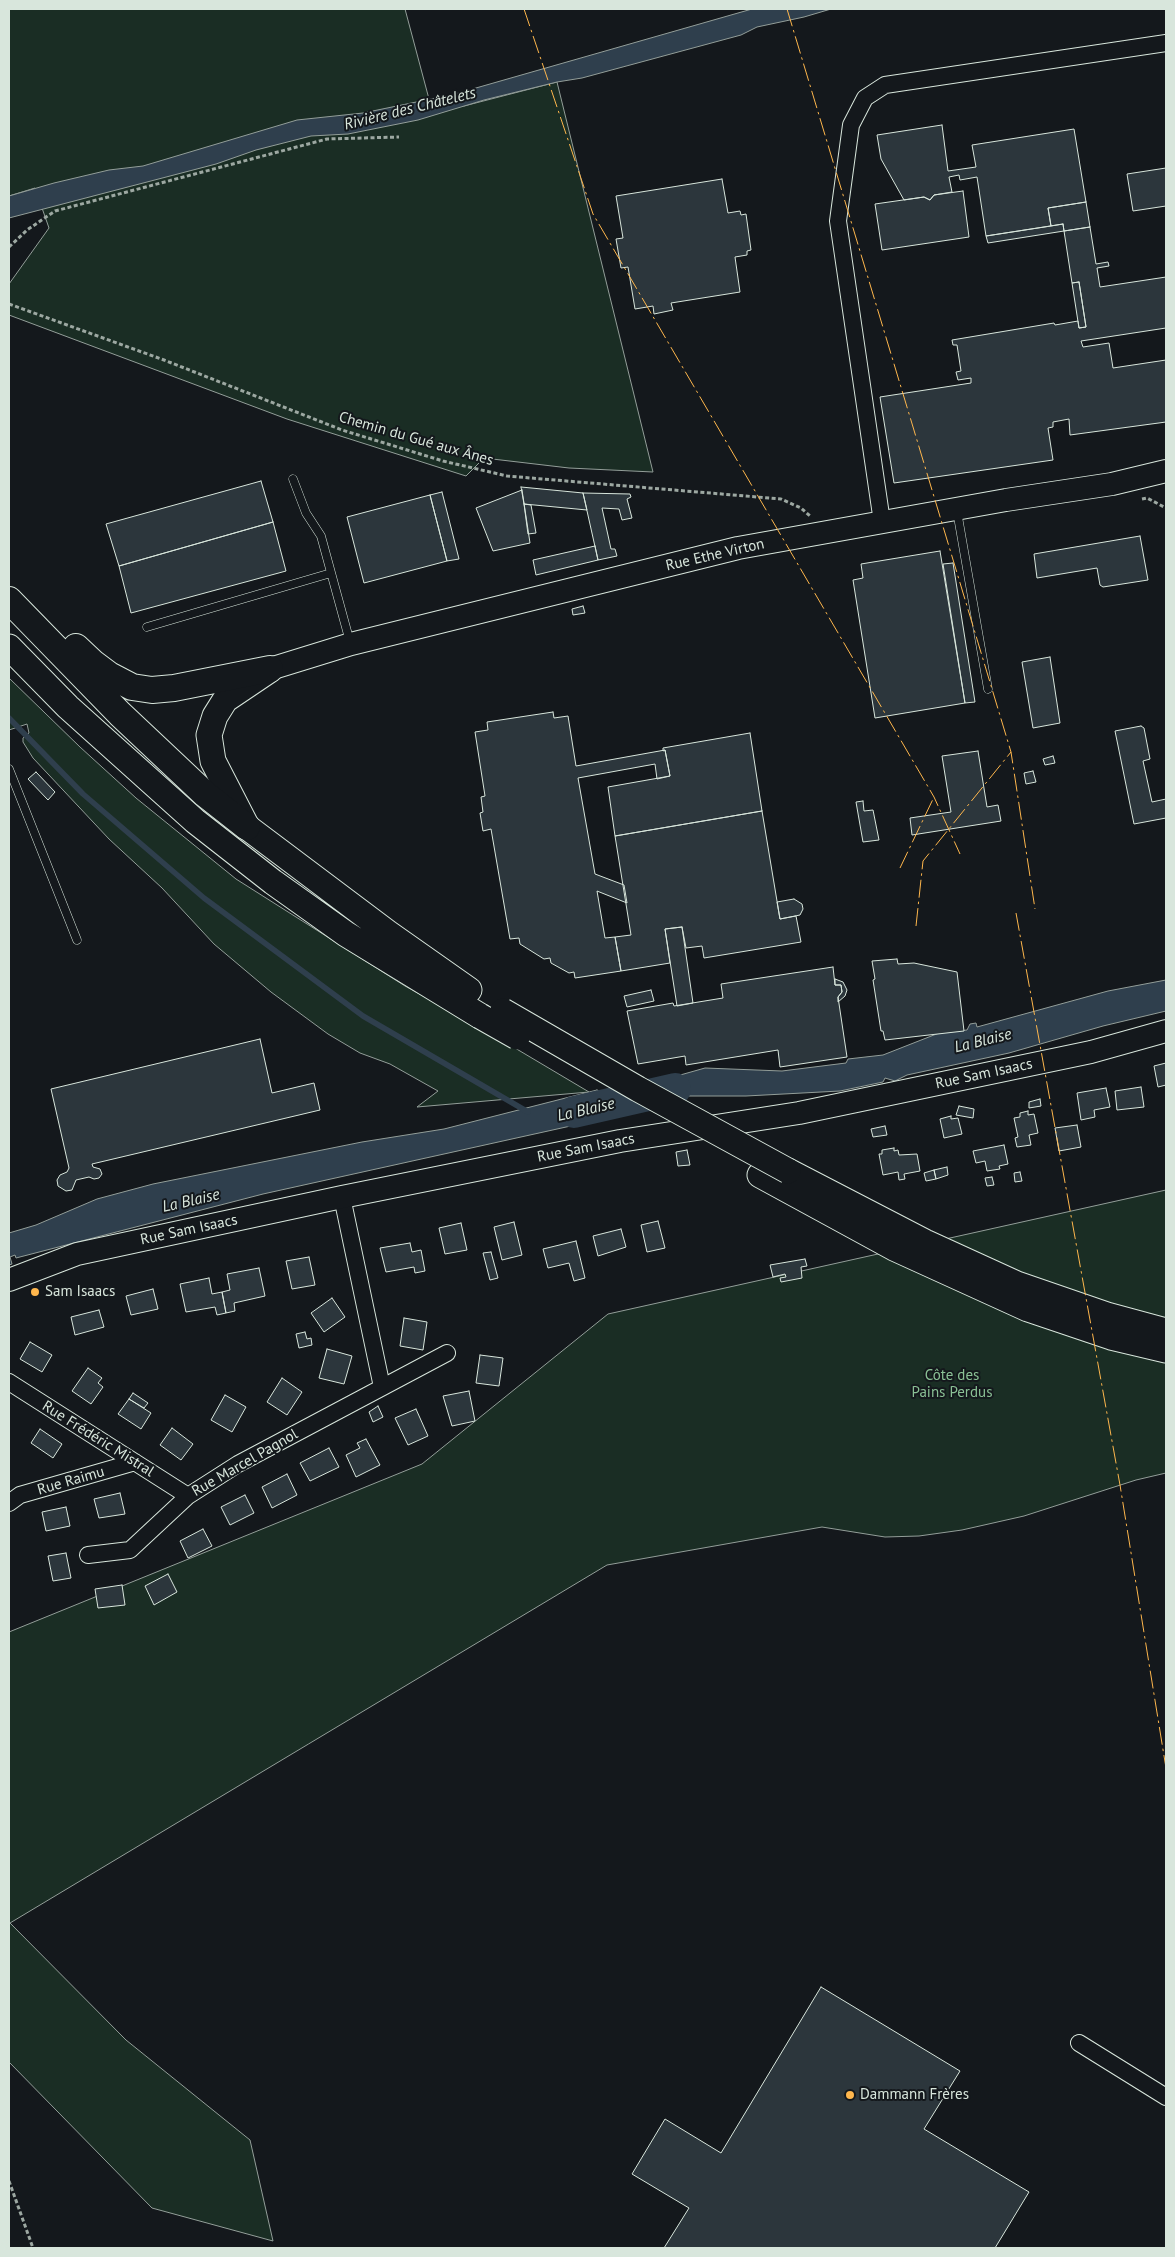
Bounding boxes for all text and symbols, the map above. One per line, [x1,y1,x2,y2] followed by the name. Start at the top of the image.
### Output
[342,83,478,135] water label: Rivière des Châtelets
[337,408,495,470] street label: Chemin du Gué aux Ânes
[664,535,766,575] street label: Rue Ethe Virton
[952,1025,1014,1057] water label: La Blaise
[934,1055,1034,1093] street label: Rue Sam Isaacs
[555,1094,617,1126] water label: La Blaise
[536,1130,636,1166] street label: Rue Sam Isaacs
[160,1185,222,1217] water label: La Blaise
[139,1211,239,1249] street label: Rue Sam Isaacs
[45,1283,115,1301] place label: Sam Isaacs
[29,1286,41,1298] marker: Sam Isaacs
[912,1367,992,1402] park label: Côte des Pains Perdus
[39,1397,157,1481] street label: Rue Frédéric Mistral
[189,1425,301,1501] street label: Rue Marcel Pagnol
[35,1463,107,1499] street label: Rue Raimu
[860,2086,969,2104] place label: Dammann Frères
[844,2089,856,2101] marker: Dammann Frères

